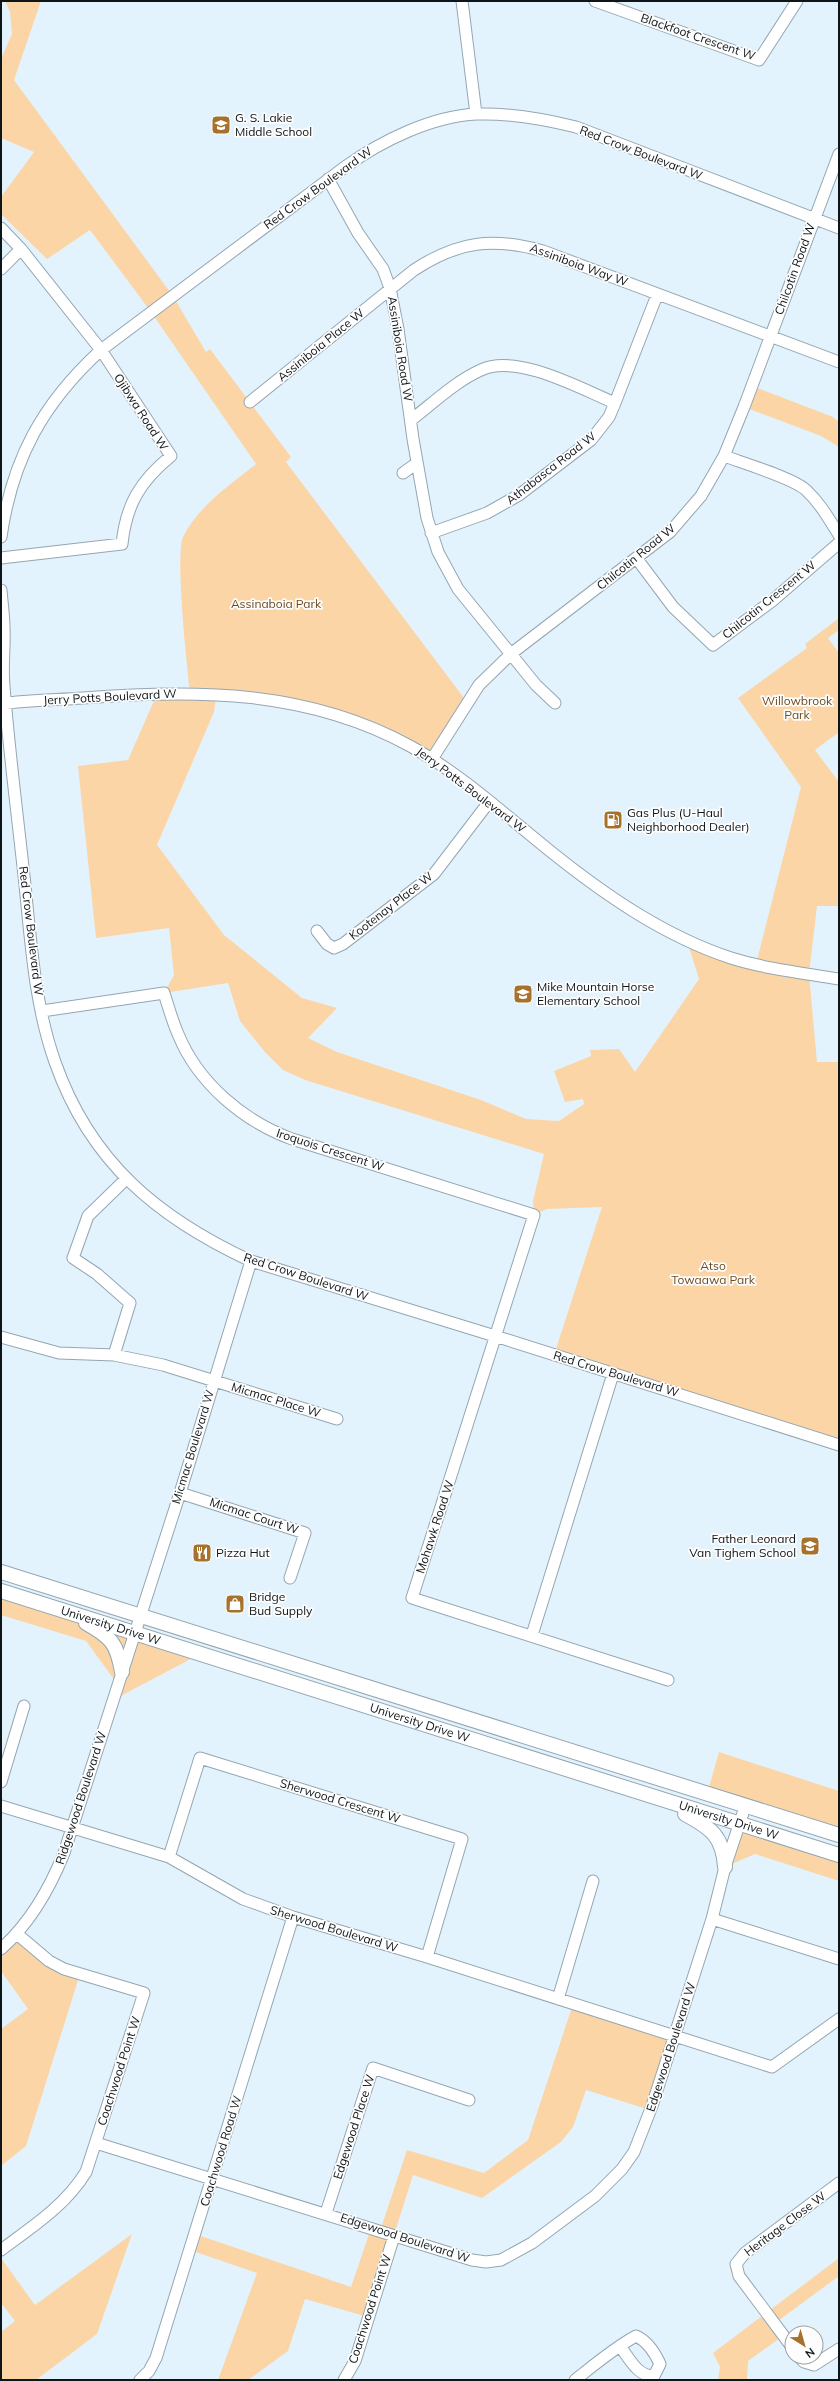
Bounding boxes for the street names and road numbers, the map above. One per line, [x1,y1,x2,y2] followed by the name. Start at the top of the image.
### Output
[639,10,757,63] street label: Blackfoot Crescent W
[578,122,705,183] street label: Red Crow Boulevard W
[261,143,375,232] street label: Red Crow Boulevard W
[771,221,818,317] street label: Chilcotin Road W
[528,240,630,289] street label: Assiniboia Way W
[385,295,416,403] street label: Assiniboia Road W
[274,305,367,384] street label: Assiniboia Place W
[111,370,172,453] street label: Ojibwa Road W
[503,428,598,507] street label: Athabasca Road W
[593,520,678,593] street label: Chilcotin Road W
[719,557,818,642] street label: Chilcotin Crescent W
[43,686,177,707] street label: Jerry Potts Boulevard W
[414,743,529,836] street label: Jerry Potts Boulevard W
[16,865,47,997] street label: Red Crow Boulevard W
[346,868,436,943] street label: Kootenay Place W
[274,1125,386,1174] street label: Iroquois Crescent W
[242,1249,371,1304] street label: Red Crow Boulevard W
[552,1347,681,1400] street label: Red Crow Boulevard W
[230,1379,323,1420] street label: Micmac Place W
[168,1388,217,1506] street label: Micmac Boulevard W
[412,1478,457,1575] street label: Mohawk Road W
[208,1494,301,1537] street label: Micmac Court W
[59,1602,163,1648] street label: University Drive W
[368,1700,472,1745] street label: University Drive W
[52,1729,109,1866] street label: Ridgewood Boulevard W
[278,1775,402,1826] street label: Sherwood Crescent W
[677,1797,781,1843] street label: University Drive W
[268,1902,400,1955] street label: Sherwood Boulevard W
[643,1980,699,2113] street label: Edgewood Boulevard W
[94,2014,143,2127] street label: Coachwood Point W
[330,2073,377,2181] street label: Edgewood Place W
[197,2094,245,2208] street label: Coachwood Road W
[741,2188,828,2259] street label: Heritage Close W
[339,2210,472,2266] street label: Edgewood Boulevard W
[345,2252,394,2365] street label: Coachwood Point W

